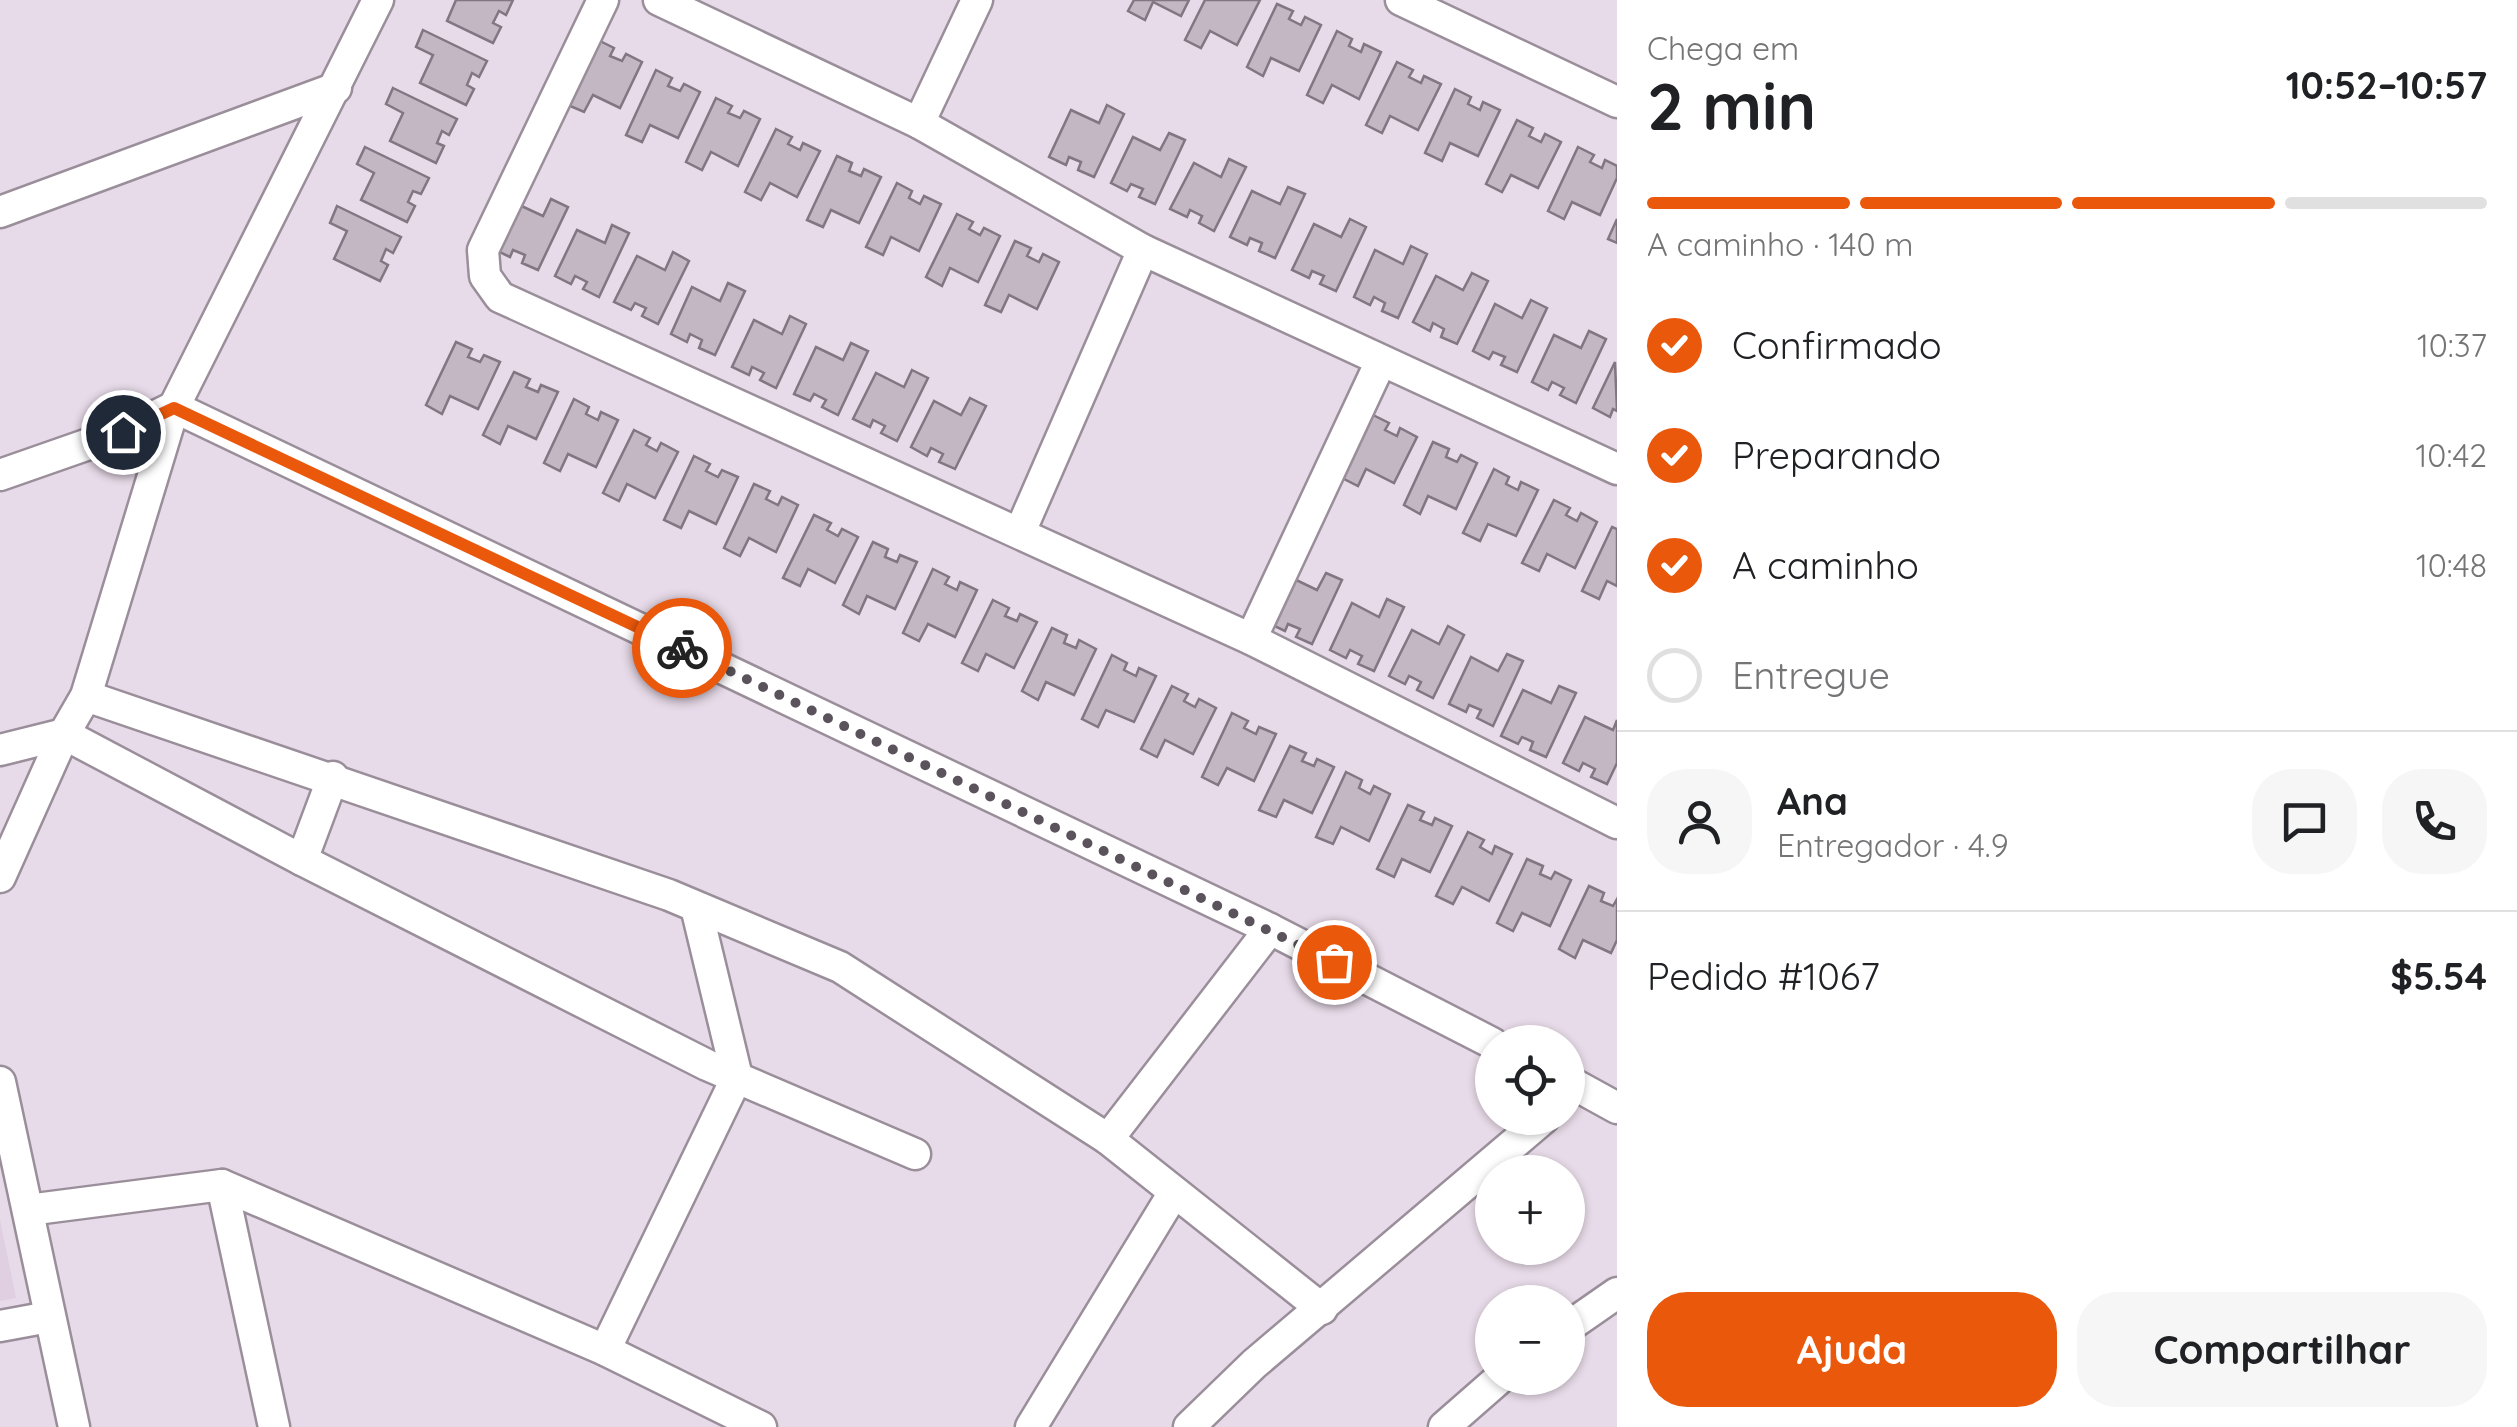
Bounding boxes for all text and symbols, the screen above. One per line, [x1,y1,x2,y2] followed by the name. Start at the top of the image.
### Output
[1647,28,1799,68] text: Chega em
[2286,61,2487,109] text: 10:52–10:57
[1647,65,1816,146] text: 2 min
[1647,224,1913,264] text: A caminho · 140 m
[1647,318,1702,373] icon: check
[1732,321,1942,369] text: Confirmado
[2417,325,2487,365] text: 10:37
[81,390,166,475] pin
[96,405,151,460] icon: home
[1647,428,1702,483] icon: check
[1732,431,1941,479] text: Preparando
[2416,435,2487,475] text: 10:42
[1647,538,1702,593] icon: check
[1732,541,1919,589] text: A caminho
[2416,545,2487,585] text: 10:48
[632,598,732,698] courier
[655,621,710,676] icon: bike
[1732,651,1890,699] text: Entregue
[1647,769,1752,874] button: person
[2252,769,2357,874] button: chat
[2382,769,2487,874] button: phone
[1777,777,1848,825] text: Ana
[1777,825,2009,865] text: Entregador · 4.9
[1292,920,1377,1005] pin
[1307,935,1362,990] icon: bag
[1647,952,1880,1000] text: Pedido #1067
[2390,952,2487,1000] text: $5.54
[1475,1025,1585,1395] map controls
[1475,1025,1585,1135] button: locate
[1475,1155,1585,1265] button: +
[1475,1285,1585,1395] button: −
[1647,1292,2057,1407] button: Ajuda
[2077,1292,2487,1407] button: Compartilhar

